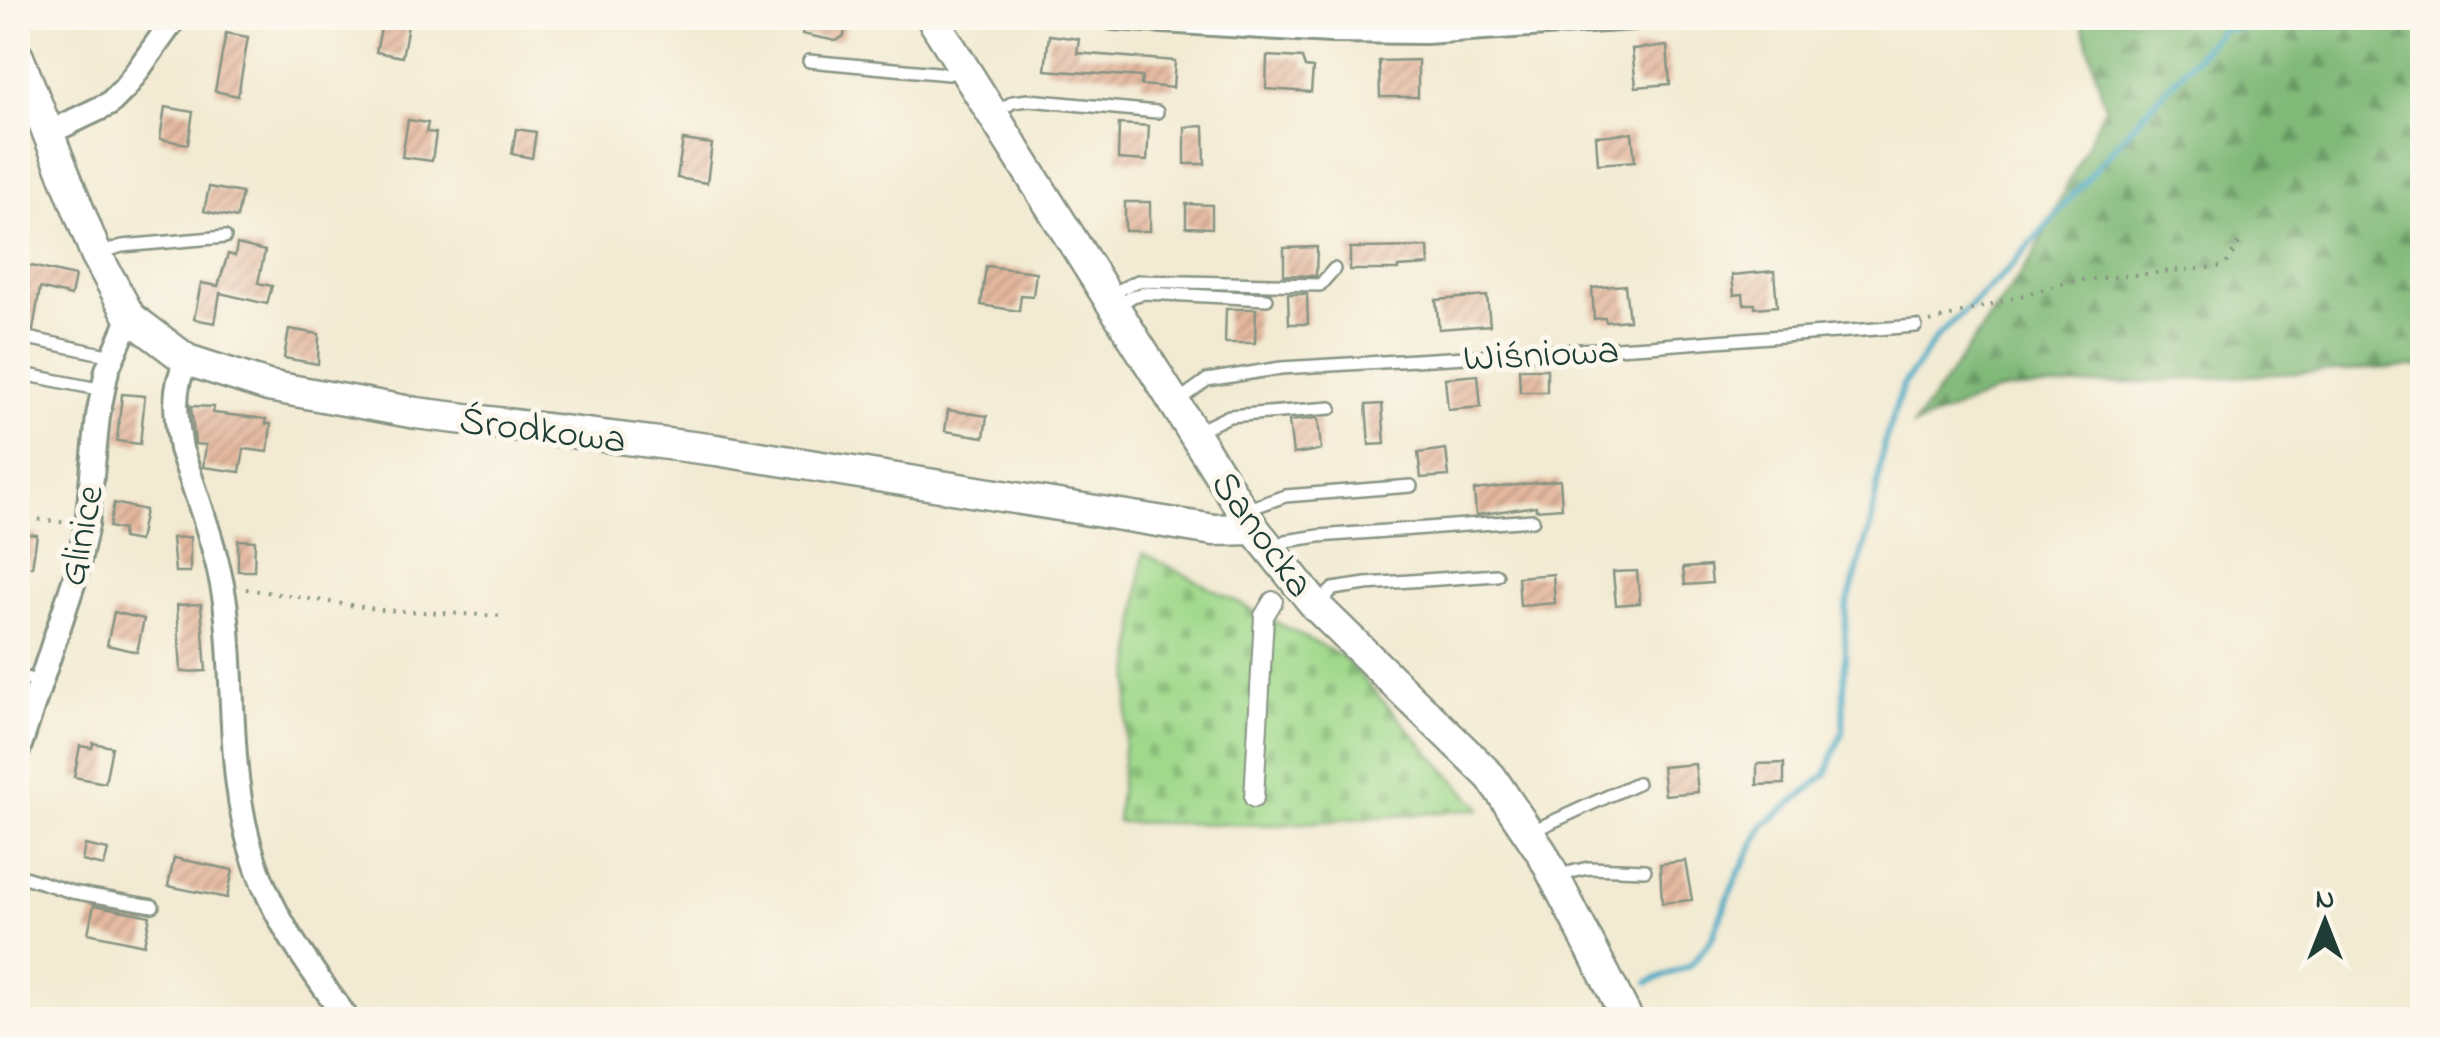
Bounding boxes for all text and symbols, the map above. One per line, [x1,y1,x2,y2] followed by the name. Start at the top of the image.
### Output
[1462,323,1621,390] street label: Wiśniowa
[456,393,629,472] street label: Środkowa
[1194,460,1327,612] street label: Sanocka
[45,480,122,591] street label: Glinice
[2275,872,2375,972] north arrow
[2316,880,2334,921] text: N

